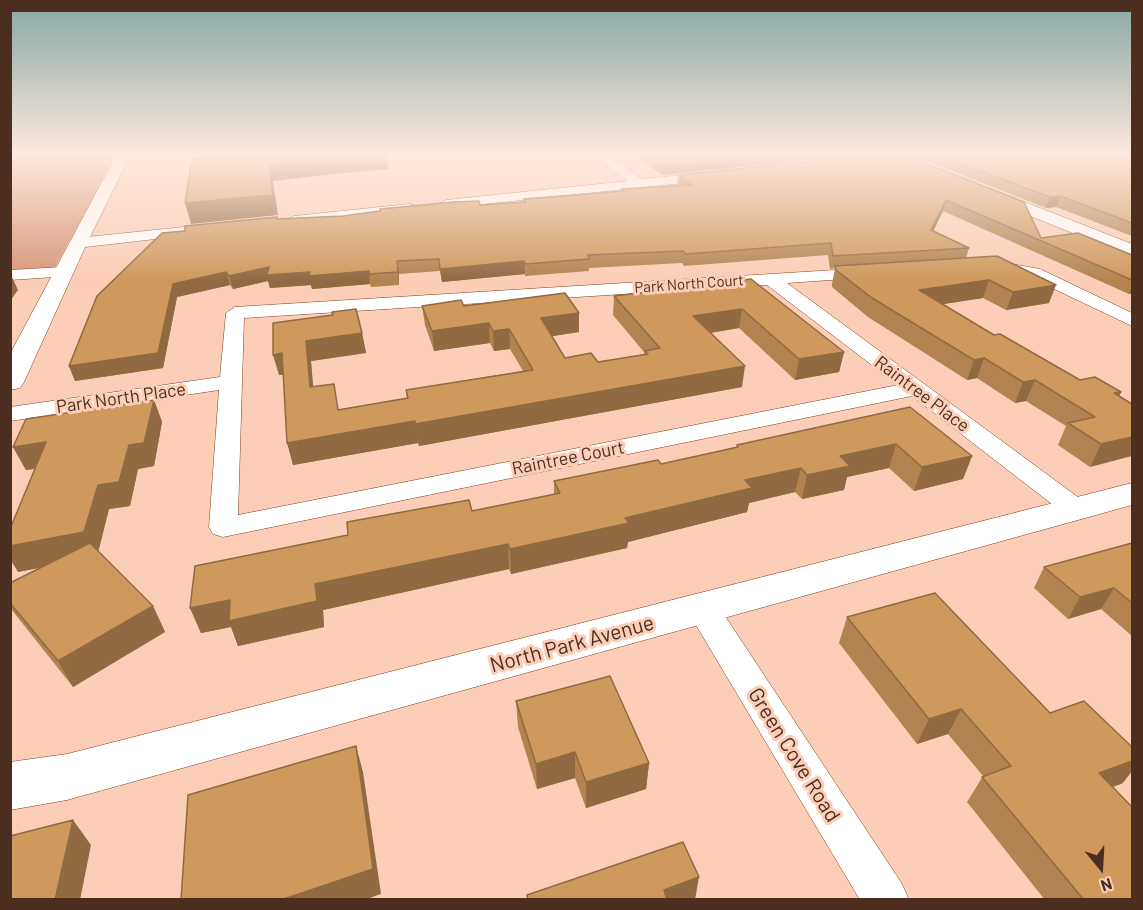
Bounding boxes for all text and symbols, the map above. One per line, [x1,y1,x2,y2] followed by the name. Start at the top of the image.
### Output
[634,271,744,297] street label: Park North Court
[870,351,974,437] street label: Raintree Place
[55,378,187,418] street label: Park North Place
[510,437,626,479] street label: Raintree Court
[487,610,657,678] street label: North Park Avenue
[743,683,845,827] street label: Green Cove Road
[1071,838,1131,898] north arrow
[1099,875,1115,896] text: N

